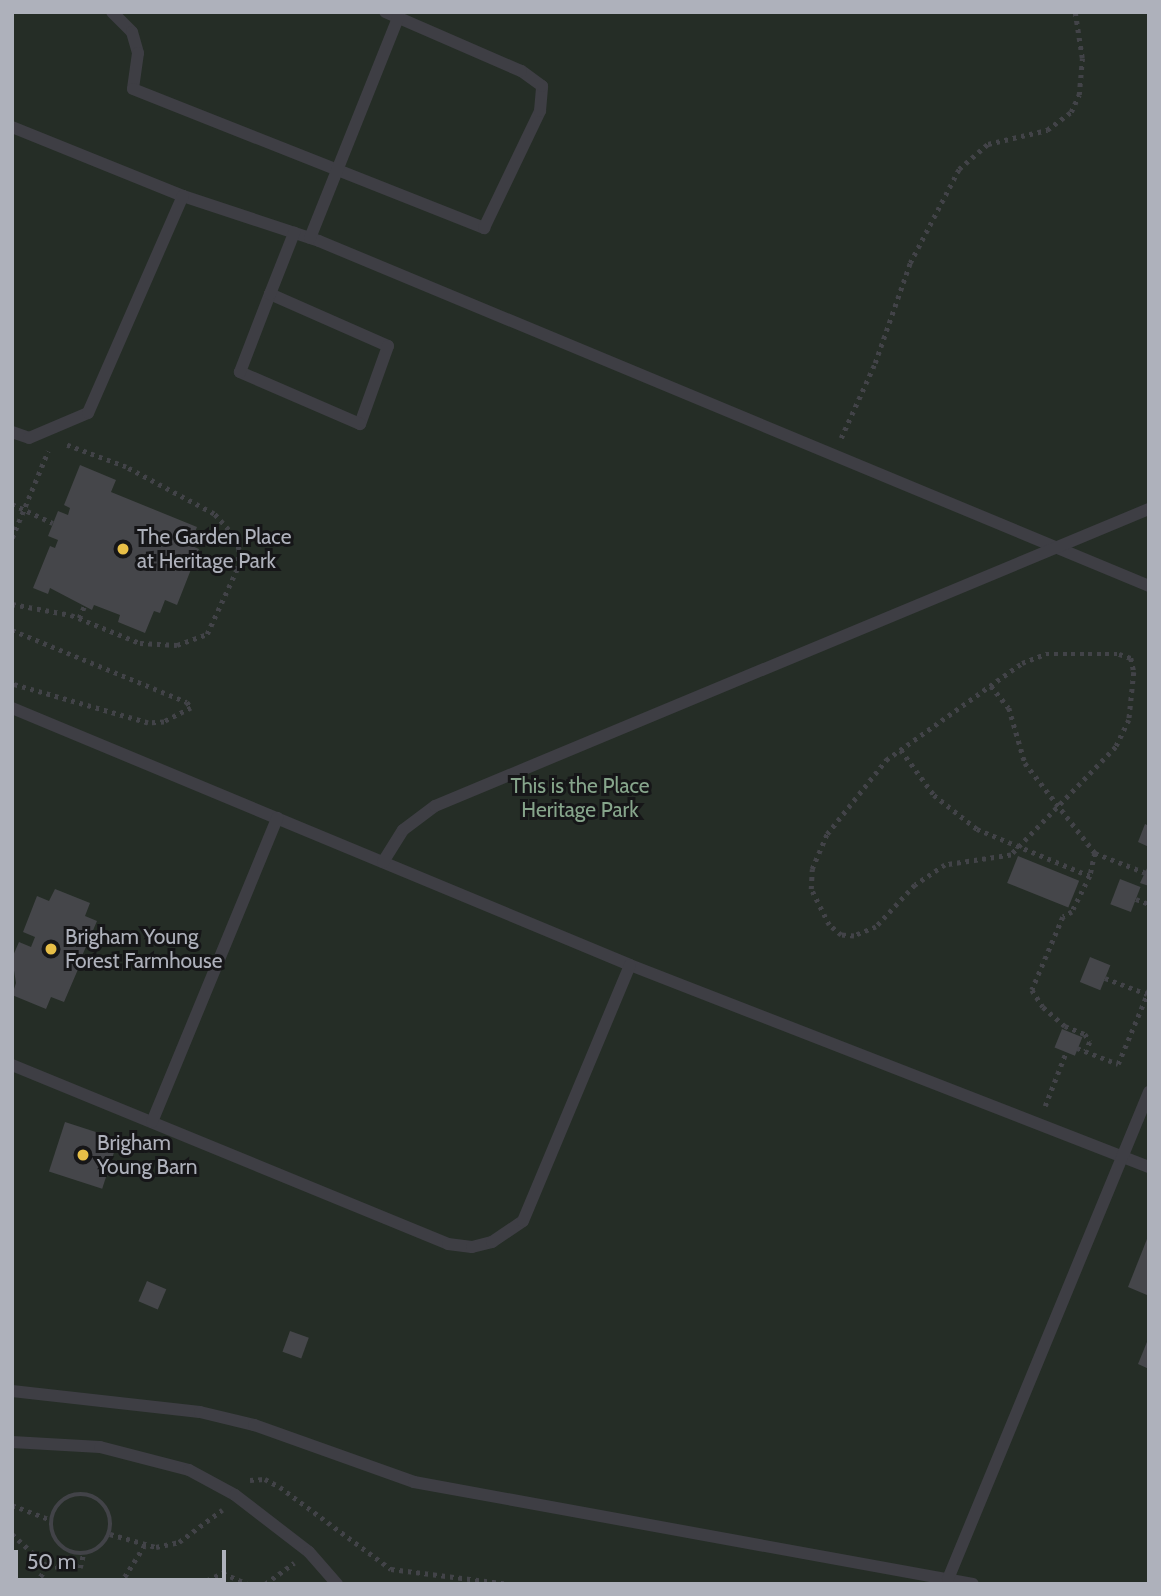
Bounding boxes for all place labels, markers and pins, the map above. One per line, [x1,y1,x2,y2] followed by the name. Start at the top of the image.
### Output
[137,524,291,574] place label: The Garden Place at Heritage Park
[115,541,131,557] marker: The Garden Place at Heritage Park
[65,924,223,974] place label: Brigham Young Forest Farmhouse
[43,941,59,957] marker: Brigham Young Forest Farmhouse
[97,1130,198,1180] place label: Brigham Young Barn
[75,1147,91,1163] marker: Brigham Young Barn

